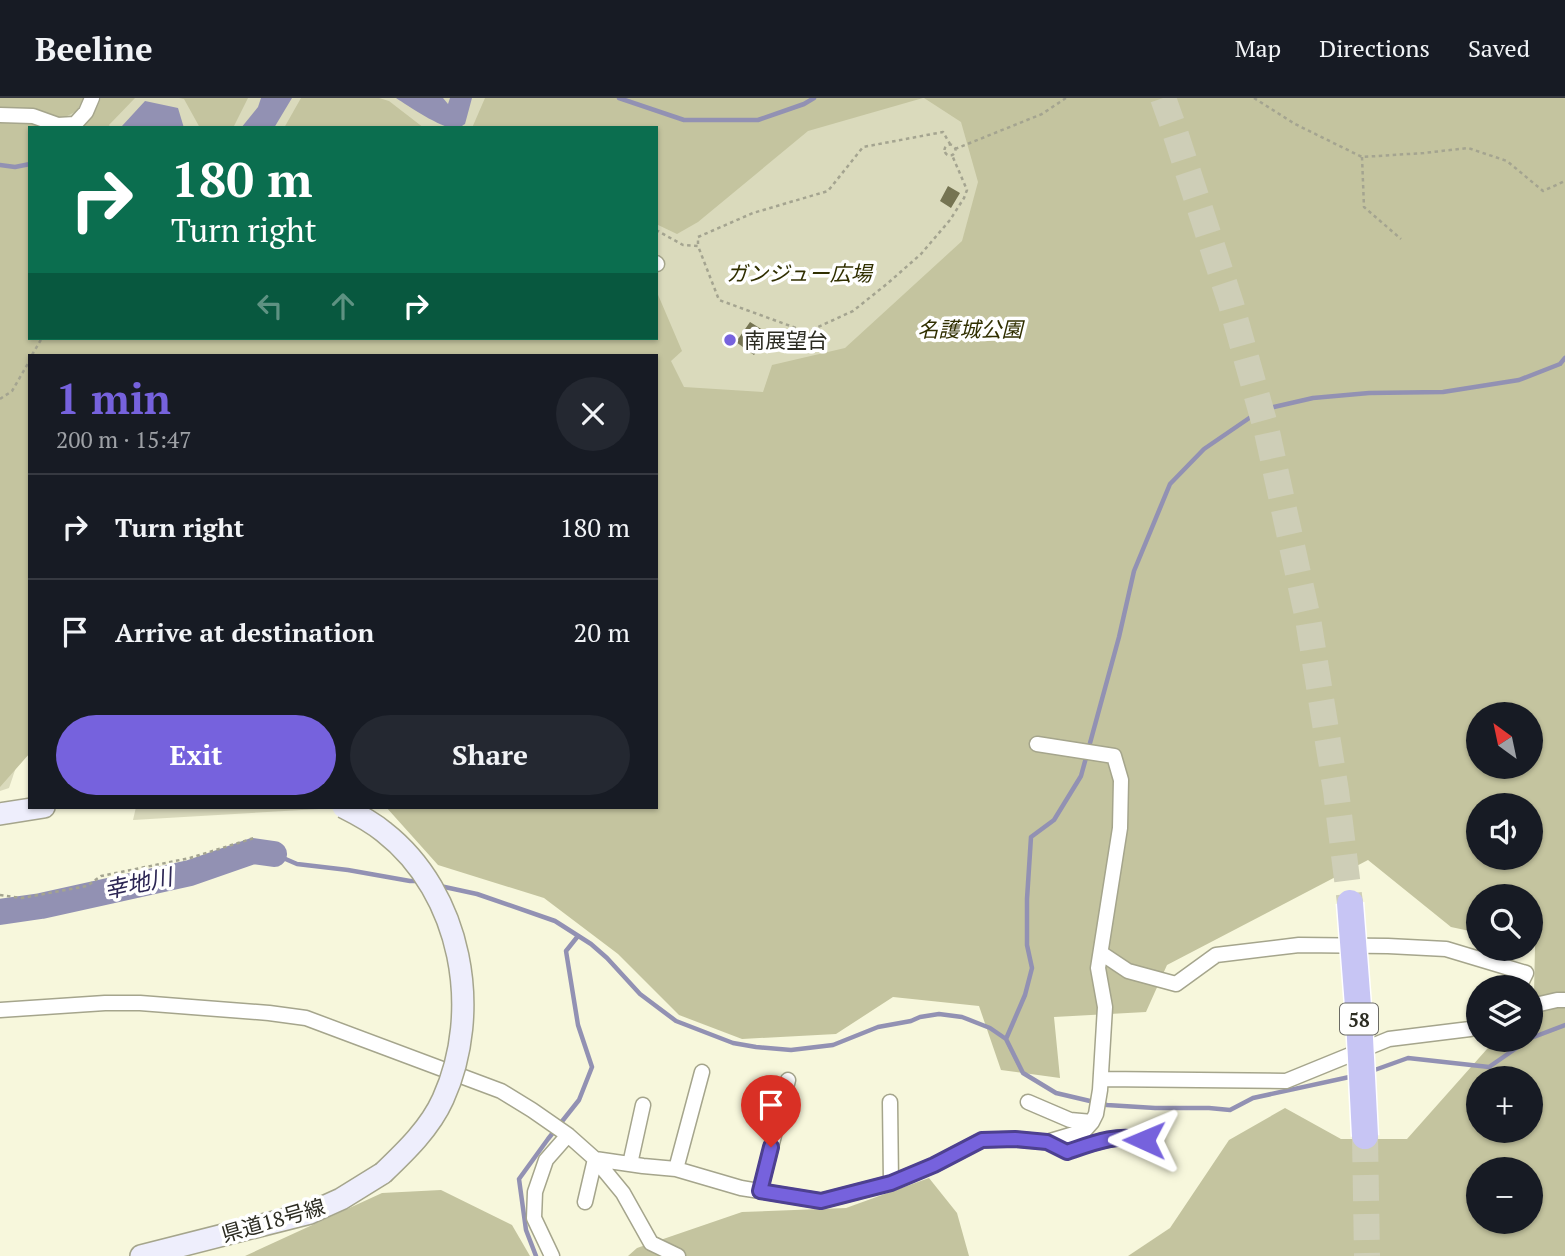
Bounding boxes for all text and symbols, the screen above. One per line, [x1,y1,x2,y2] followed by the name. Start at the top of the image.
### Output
[35,27,153,70] text: Beeline
[1235,32,1281,64] text: Map
[1319,32,1430,64] text: Directions
[1468,32,1530,64] text: Saved
[171,146,313,211] text: 180 m
[56,154,147,245] icon: right
[171,209,317,251] text: Turn right
[726,259,874,287] park label: ガンジュー広場
[251,287,289,325] icon: left
[324,287,362,325] icon: ahead
[397,287,435,325] icon: right
[918,315,1025,343] park label: 名護城公園
[744,326,828,354] place label: 南展望台
[722,332,738,348] marker: 南展望台
[56,370,171,426] text: 1 min
[556,377,630,451] button: close
[56,424,191,455] text: 200 m · 15:47
[56,508,94,546] icon: right
[115,510,244,544] text: Turn right
[560,510,630,544] text: 180 m
[56,613,94,651] icon: arrive
[115,615,374,649] text: Arrive at destination
[574,615,630,649] text: 20 m
[1466,702,1544,779] north arrow
[1466,702,1543,1234] map controls
[56,715,336,795] button: Exit
[350,715,630,795] button: Share
[1466,793,1543,870] button: sound
[101,860,178,905] water label: 幸地川
[1466,884,1543,961] button: search
[1466,975,1543,1052] button: layers
[1340,1004,1378,1035] road number: 58
[1466,1066,1543,1143] button: +
[741,1075,801,1147] pin
[752,1086,790,1124] icon: arrive
[1107,1103,1181,1177] position arrow
[1466,1157,1543,1234] button: −
[218,1192,328,1248] street label: 県道18号線

